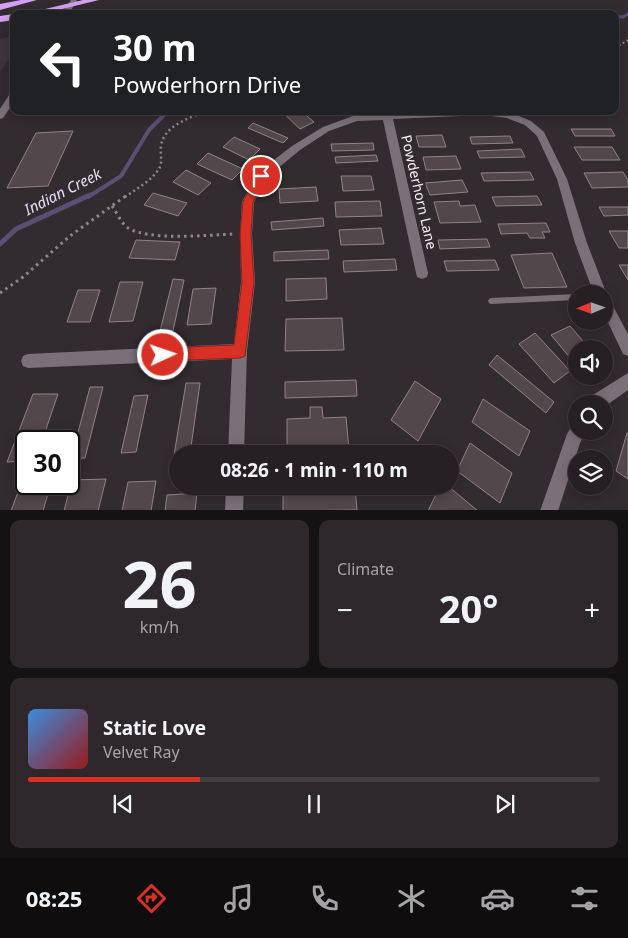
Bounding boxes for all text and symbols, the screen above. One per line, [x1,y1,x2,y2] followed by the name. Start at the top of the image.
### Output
[113,24,196,71] text: 30 m
[30,30,95,95] icon: left
[113,69,301,99] text: Powderhorn Drive
[397,133,442,251] street label: Powderhorn Lane
[240,155,282,197] pin
[247,162,275,190] icon: arrive
[20,163,105,220] water label: Indian Creek
[568,285,612,330] north arrow
[568,285,613,495] map controls
[136,328,188,380] position arrow
[568,340,613,385] button: sound
[568,395,613,440] button: search
[15,430,80,495] speed limit sign: 30
[568,450,613,495] button: layers
[220,457,408,483] text: 08:26 · 1 min · 110 m
[122,539,197,627] text: 26
[337,558,394,580] text: Climate
[439,582,498,634] text: 20°
[337,590,353,628] text: −
[584,590,600,628] text: +
[140,616,179,638] text: km/h
[103,715,206,741] text: Static Love
[103,741,180,763] text: Velvet Ray
[109,790,137,818] icon: previous
[300,790,328,818] icon: pause
[491,790,519,818] icon: next
[134,881,169,916] icon: directions
[221,881,256,916] icon: music
[307,881,342,916] icon: phone
[394,881,429,916] icon: climate
[480,881,515,916] icon: car
[567,881,602,916] icon: filters
[26,883,82,913] text: 08:25

